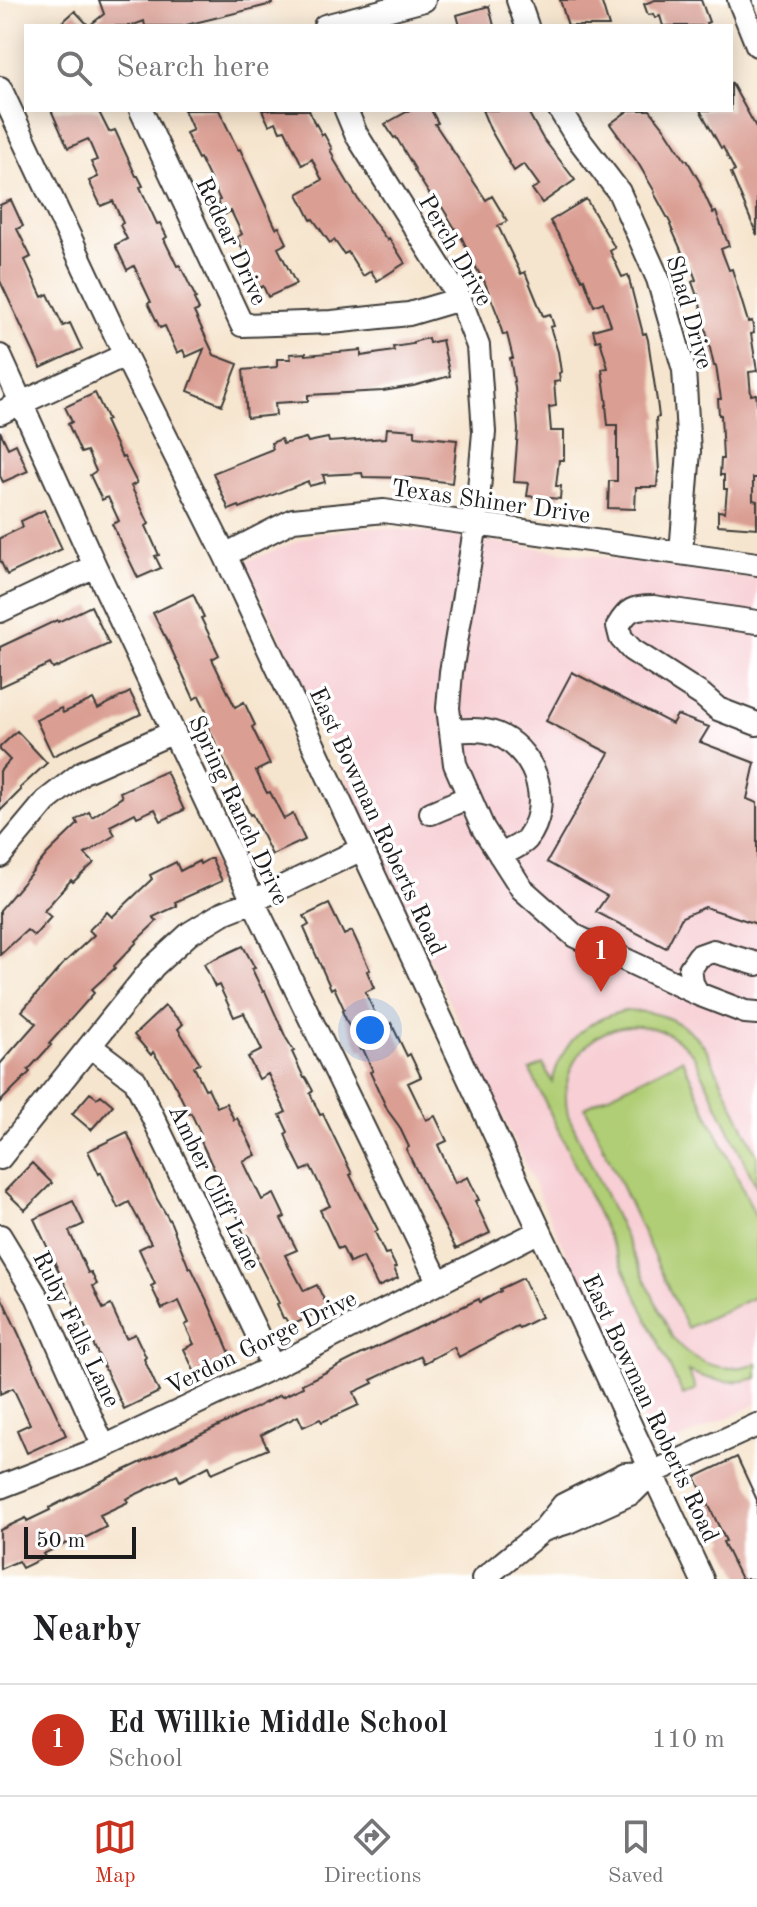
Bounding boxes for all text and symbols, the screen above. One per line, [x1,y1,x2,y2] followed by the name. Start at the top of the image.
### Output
[24,24,733,112] search box
[52,46,96,90] icon: search
[116,53,270,83] text: Search here
[190,174,270,309] street label: Redear Drive
[413,191,496,311] street label: Perch Drive
[660,253,716,372] street label: Shad Drive
[390,477,592,529] street label: Texas Shiner Drive
[304,684,449,959] street label: East Bowman Roberts Road
[183,712,292,909] street label: Spring Ranch Drive
[575,926,627,992] pin: 1
[350,1010,390,1050] your location
[163,1101,264,1274] street label: Amber Cliff Lane
[27,1248,123,1412] street label: Ruby Falls Lane
[577,1271,722,1546] street label: East Bowman Roberts Road
[163,1287,361,1400] street label: Verdon Gorge Drive
[24,1523,136,1559] scale bar
[36,1530,85,1552] text: 50 m
[32,1614,142,1648] text: Nearby
[108,1709,448,1739] text: Ed Willkie Middle School
[50,1727,66,1753] text: 1
[652,1727,725,1753] text: 110 m
[108,1746,182,1772] text: School
[93,1815,137,1890] tab: Map
[324,1815,421,1890] tab: Directions
[608,1815,664,1890] tab: Saved

